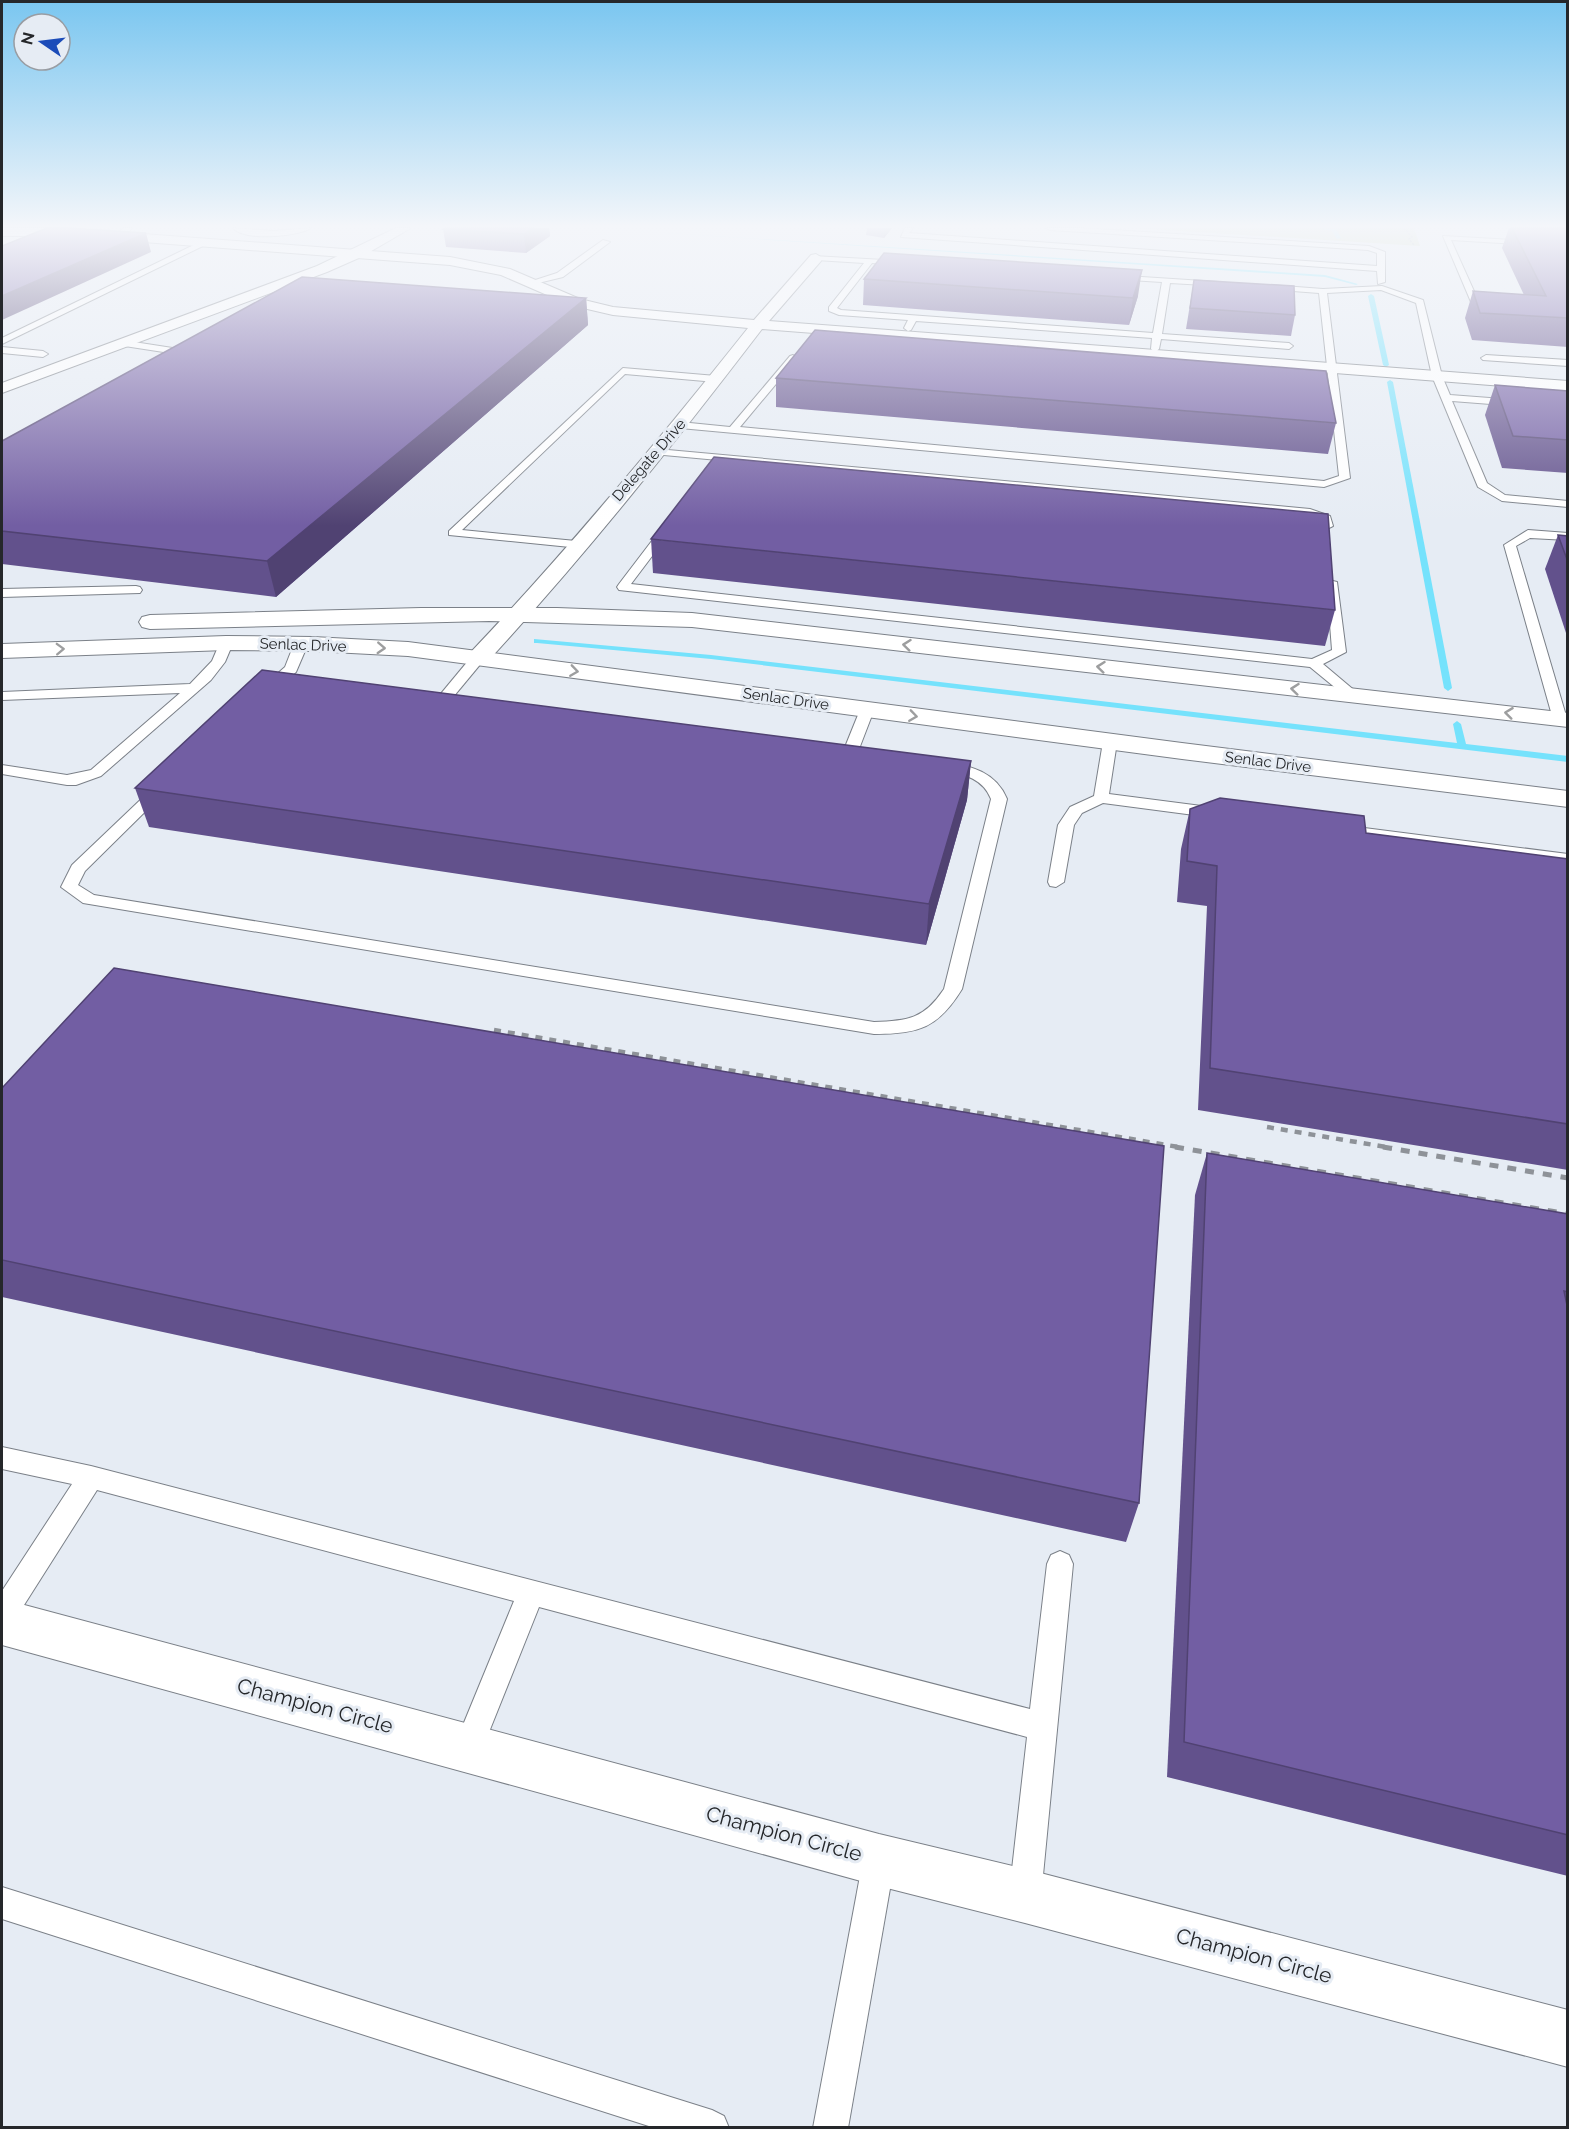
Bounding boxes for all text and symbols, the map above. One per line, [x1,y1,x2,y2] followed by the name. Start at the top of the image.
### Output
[12,12,72,72] north arrow
[17,30,39,47] text: N
[608,415,690,505] street label: Delegate Drive
[259,634,347,656] street label: Senlac Drive
[903,639,912,652] one-way arrow
[376,641,385,654] one-way arrow
[55,642,64,655] one-way arrow
[1096,661,1106,674] one-way arrow
[570,664,579,676] one-way arrow
[1290,683,1299,696] one-way arrow
[742,684,830,714] street label: Senlac Drive
[1505,708,1514,720] one-way arrow
[909,709,918,721] one-way arrow
[1224,748,1312,776] street label: Senlac Drive
[234,1673,396,1738] street label: Champion Circle
[703,1801,865,1866] street label: Champion Circle
[1173,1923,1335,1988] street label: Champion Circle

